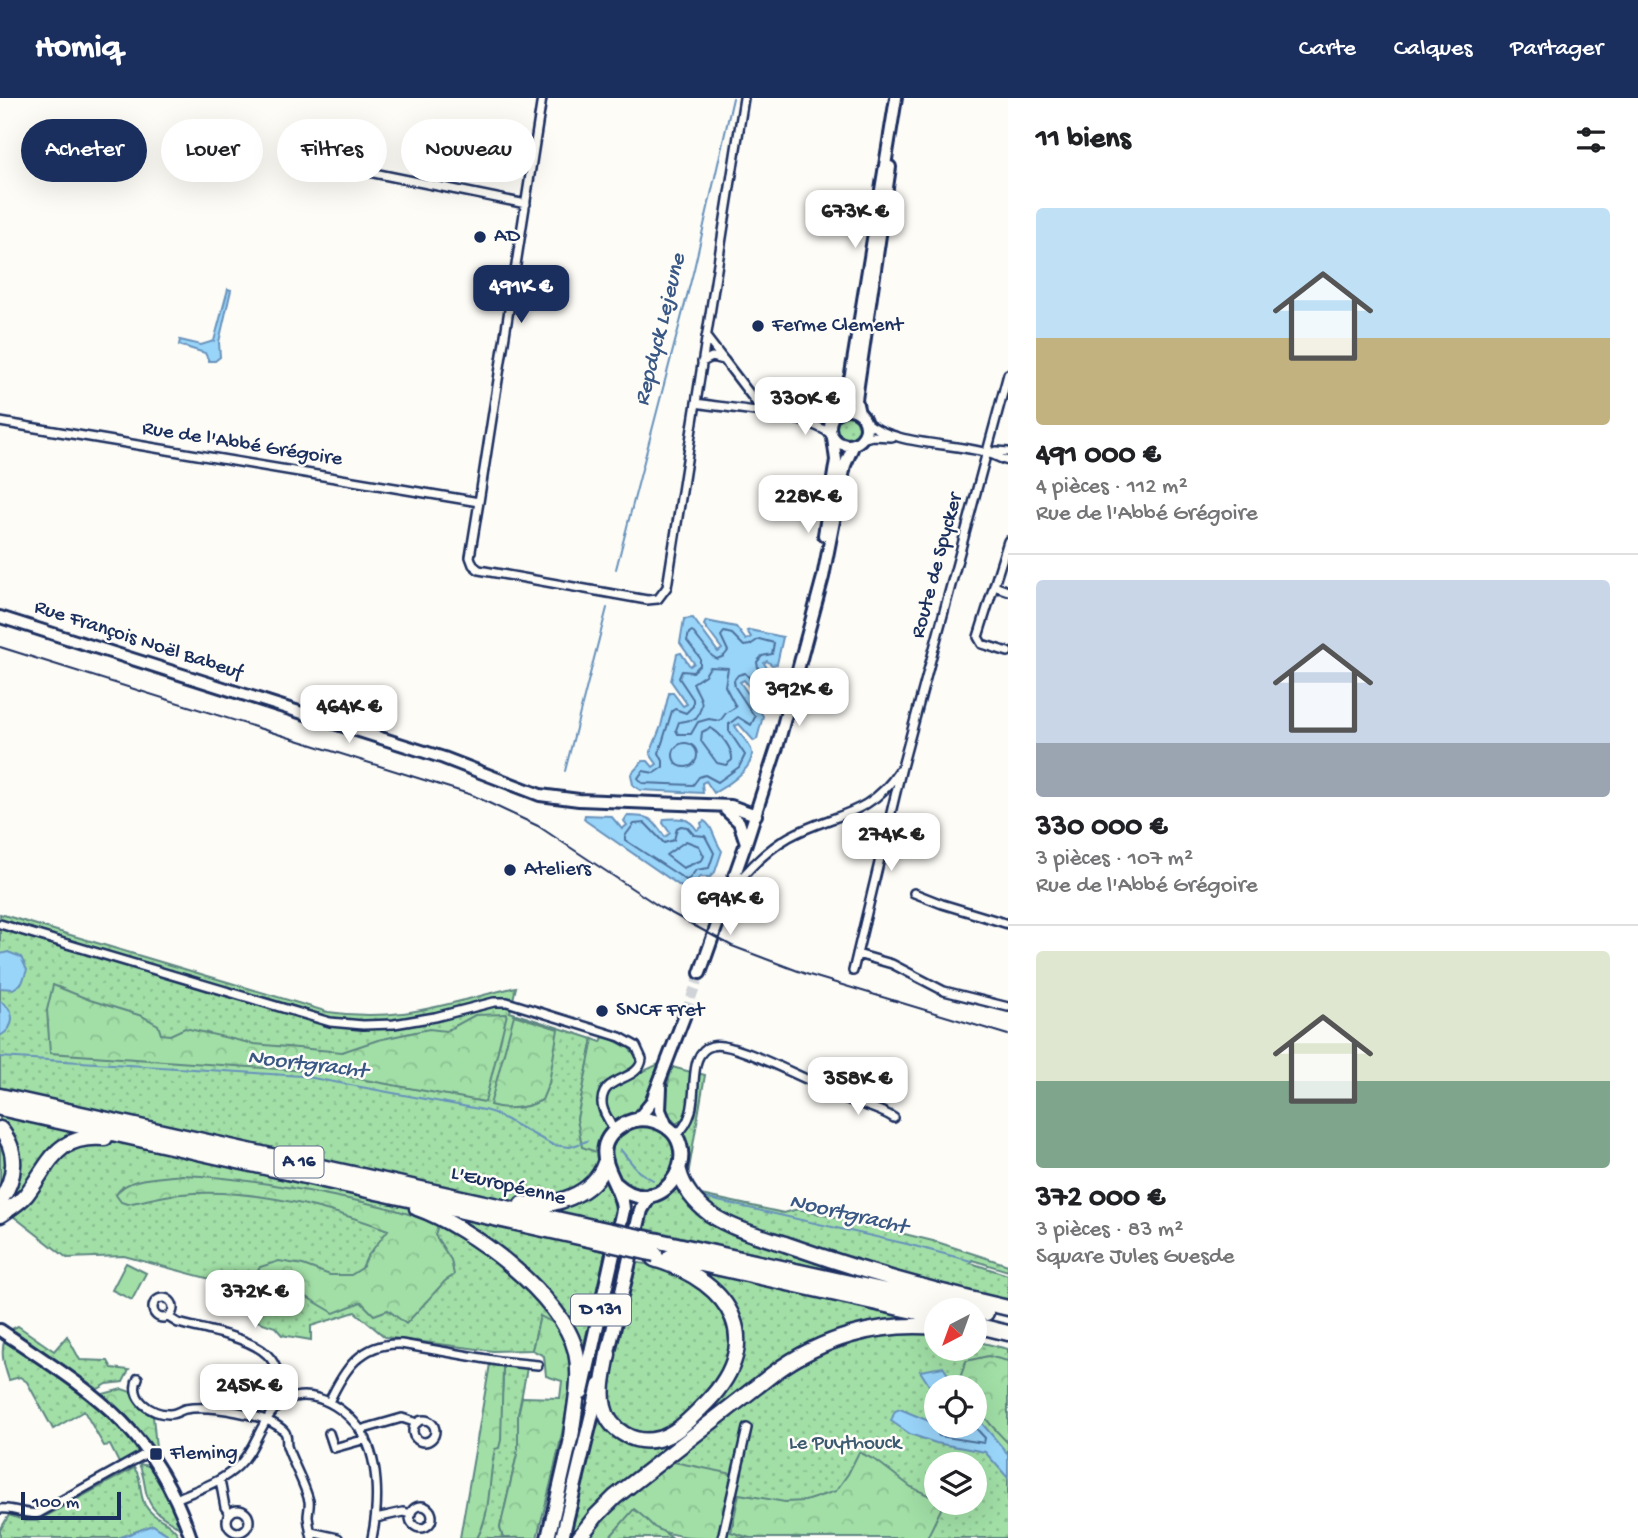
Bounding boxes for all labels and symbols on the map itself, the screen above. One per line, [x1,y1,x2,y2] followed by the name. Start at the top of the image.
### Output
[798,190,912,250] pin: 673K €
[494,225,520,250] place label: AD
[472,229,488,245] marker: AD
[629,250,693,409] water label: Repdyck Lejeune
[464,266,578,325] pin: 491K €
[771,314,905,339] place label: Ferme Clement
[750,318,766,334] marker: Ferme Clement
[748,378,862,437] pin: 330K €
[140,417,345,473] street label: Rue de l'Abbé Grégoire
[751,476,865,535] pin: 228K €
[907,489,970,641] street label: Route de Spycker
[31,596,247,687] street label: Rue François Noël Babeuf
[742,668,856,728] pin: 392K €
[292,686,406,745] pin: 464K €
[834,814,948,873] pin: 274K €
[524,858,592,883] place label: Ateliers
[502,862,518,878] marker: Ateliers
[673,878,787,937] pin: 694K €
[616,999,707,1024] place label: SNCF Fret
[594,1003,610,1019] marker: SNCF Fret
[246,1044,372,1086] water label: Noortgracht
[801,1058,915,1117] pin: 358K €
[274,1146,324,1178] road number: A 16
[448,1162,569,1213] street label: L'Européenne
[787,1188,913,1242] water label: Noortgracht
[198,1270,312,1330] pin: 372K €
[571,1294,631,1326] road number: D 131
[924,1298,987,1362] north arrow
[192,1364,306,1424] pin: 245K €
[789,1432,904,1457] park label: Le Puythouck
[169,1442,238,1467] place label: Fleming
[148,1446,164,1462] marker: Fleming
[21,1489,121,1521] scale bar

